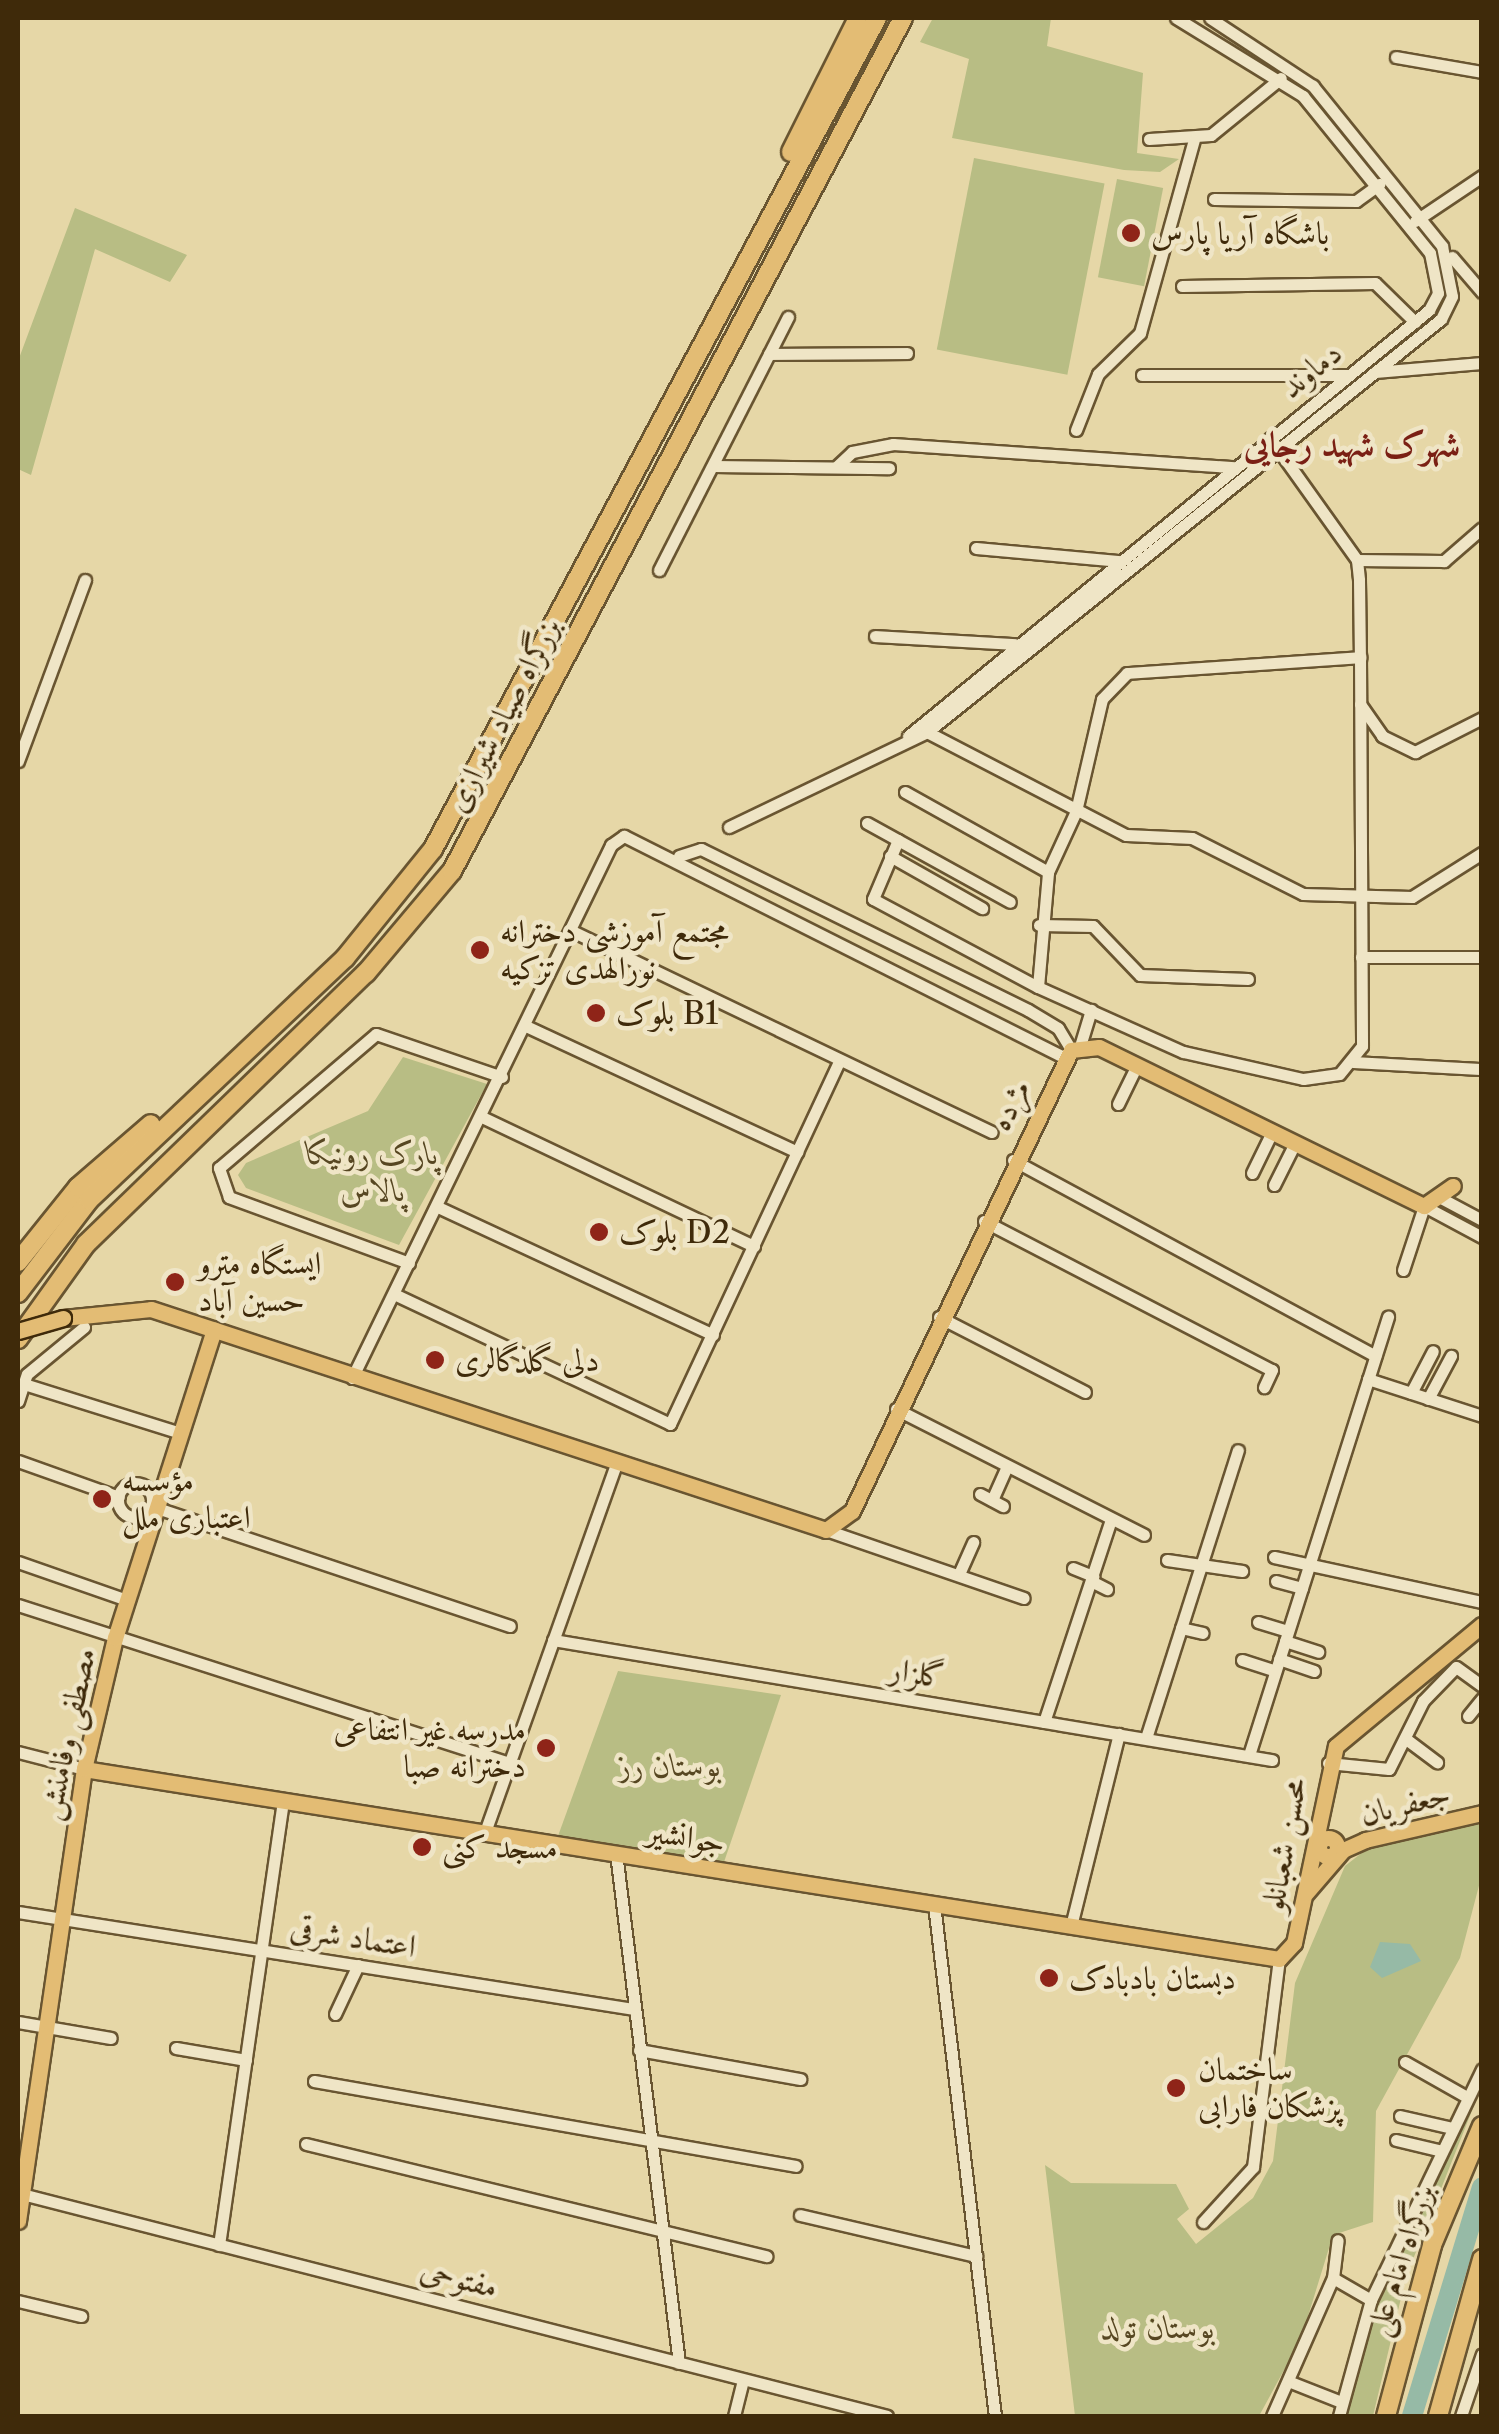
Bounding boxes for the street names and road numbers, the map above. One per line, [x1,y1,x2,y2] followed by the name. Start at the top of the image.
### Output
[1273,334,1349,406] street label: دماوند
[438,611,568,819] street label: بزرگراه صیاد شیرازی
[981,1073,1039,1137] street label: مژده
[30,1644,104,1824] street label: مصطفی وفامنش
[887,1650,947,1696] street label: گلزار
[1356,1774,1454,1834] street label: جعفریان
[1253,1775,1315,1915] street label: محسن شعبانلو
[644,1812,728,1862] street label: جوانشیر
[287,1908,419,1966] street label: اعتماد شرقی
[1358,2180,1442,2340] street label: بزرگراه امام علی
[416,2250,502,2306] street label: مفتوحی

